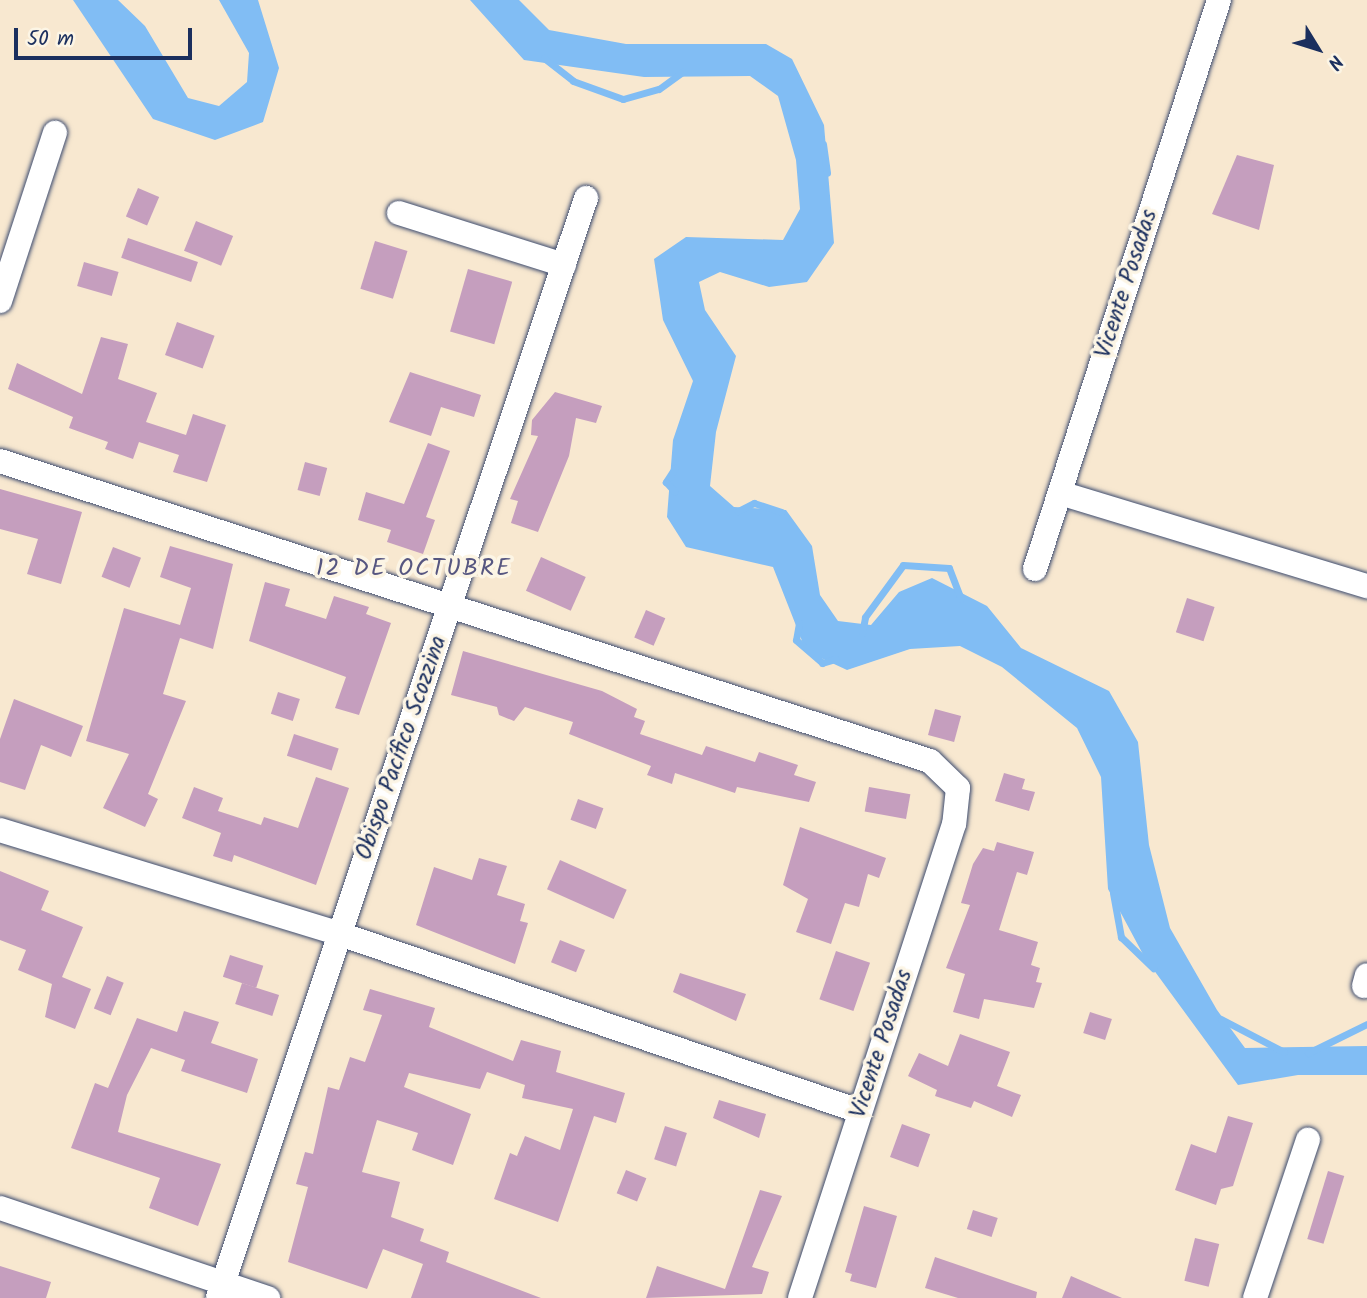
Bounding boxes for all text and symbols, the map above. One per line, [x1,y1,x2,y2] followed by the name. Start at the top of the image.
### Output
[18,14,196,58] scale bar
[1283,14,1353,84] north arrow
[27,23,74,56] text: 50 m
[1319,48,1350,76] text: N
[1090,206,1164,362] street label: Vicente Posadas
[318,555,510,583] district label: 12 DE OCTUBRE
[351,633,453,863] street label: Obispo Pacífico Scozzina
[845,966,919,1122] street label: Vicente Posadas

